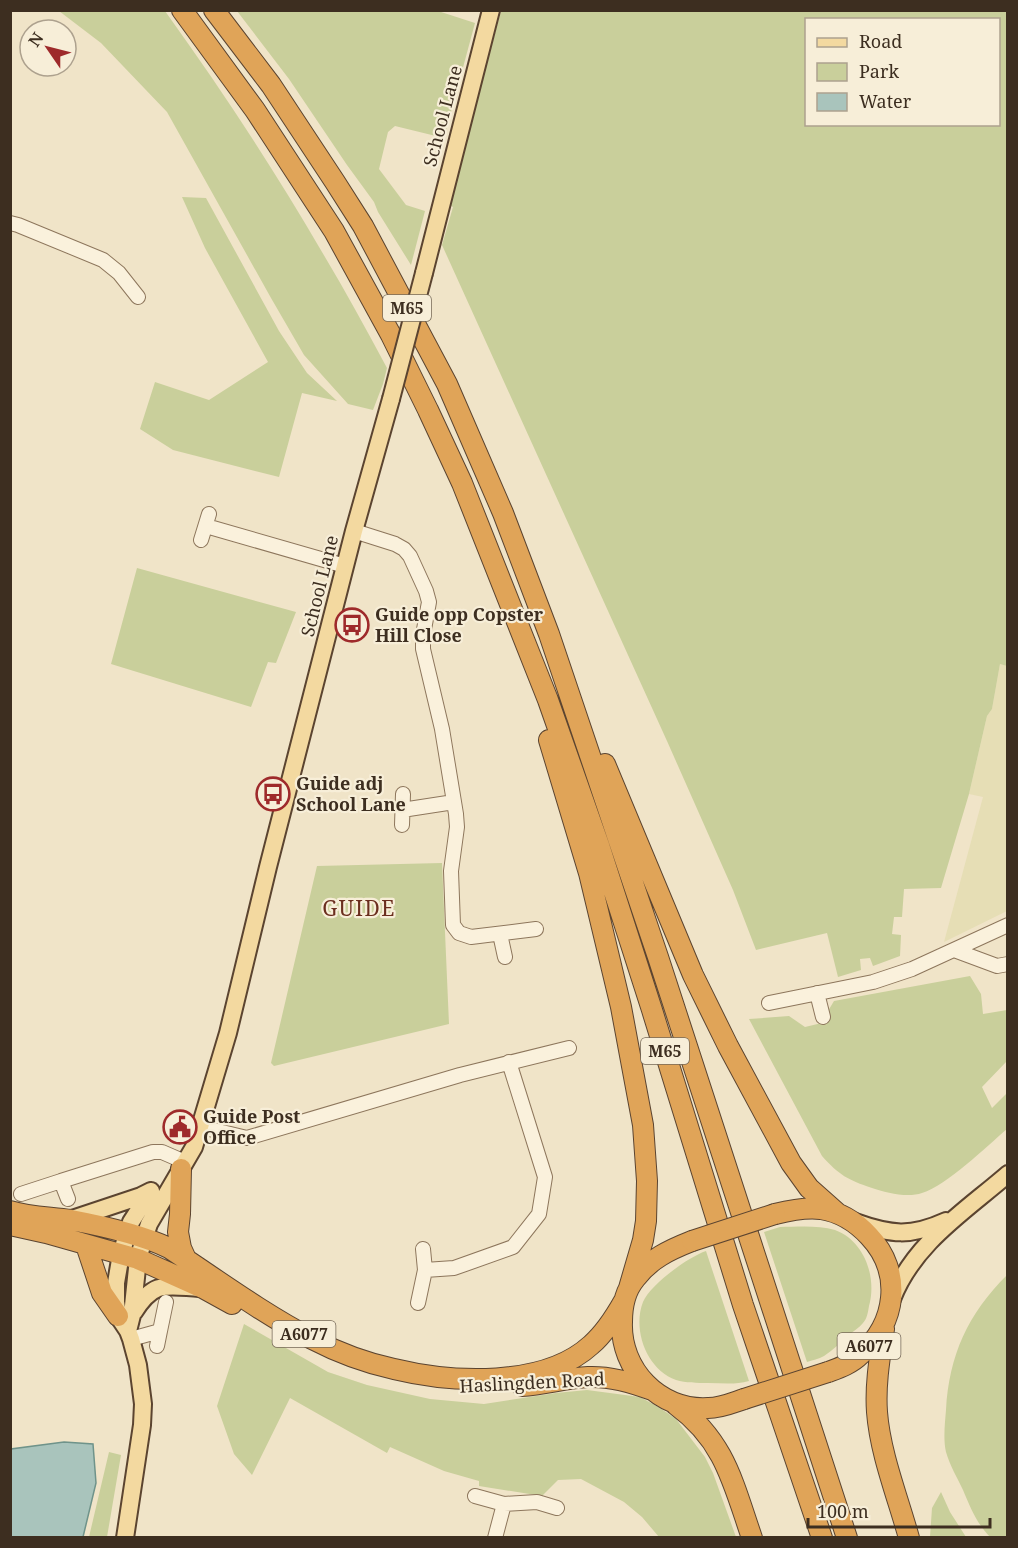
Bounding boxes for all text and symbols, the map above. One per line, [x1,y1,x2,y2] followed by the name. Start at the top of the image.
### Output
[18,18,78,78] north arrow
[805,18,1000,126] legend
[23,28,49,51] text: N
[859,29,902,53] text: Road
[859,59,899,83] text: Park
[417,63,467,169] street label: School Lane
[859,89,912,113] text: Water
[383,295,431,321] road number: M65
[295,533,343,639] street label: School Lane
[375,602,544,647] place label: Guide opp Copster Hill Close
[334,607,370,643] bus stop icon: Guide opp Copster Hill Close
[296,771,406,816] place label: Guide adj School Lane
[255,776,291,812] bus stop icon: Guide adj School Lane
[322,894,396,922] district label: GUIDE
[641,1038,689,1064] road number: M65
[203,1104,300,1149] place label: Guide Post Office
[162,1109,198,1145] public building icon: Guide Post Office
[272,1321,336,1347] road number: A6077
[838,1333,900,1359] road number: A6077
[459,1366,605,1398] street label: Haslingden Road
[808,1491,990,1529] scale bar
[817,1499,869,1523] text: 100 m

